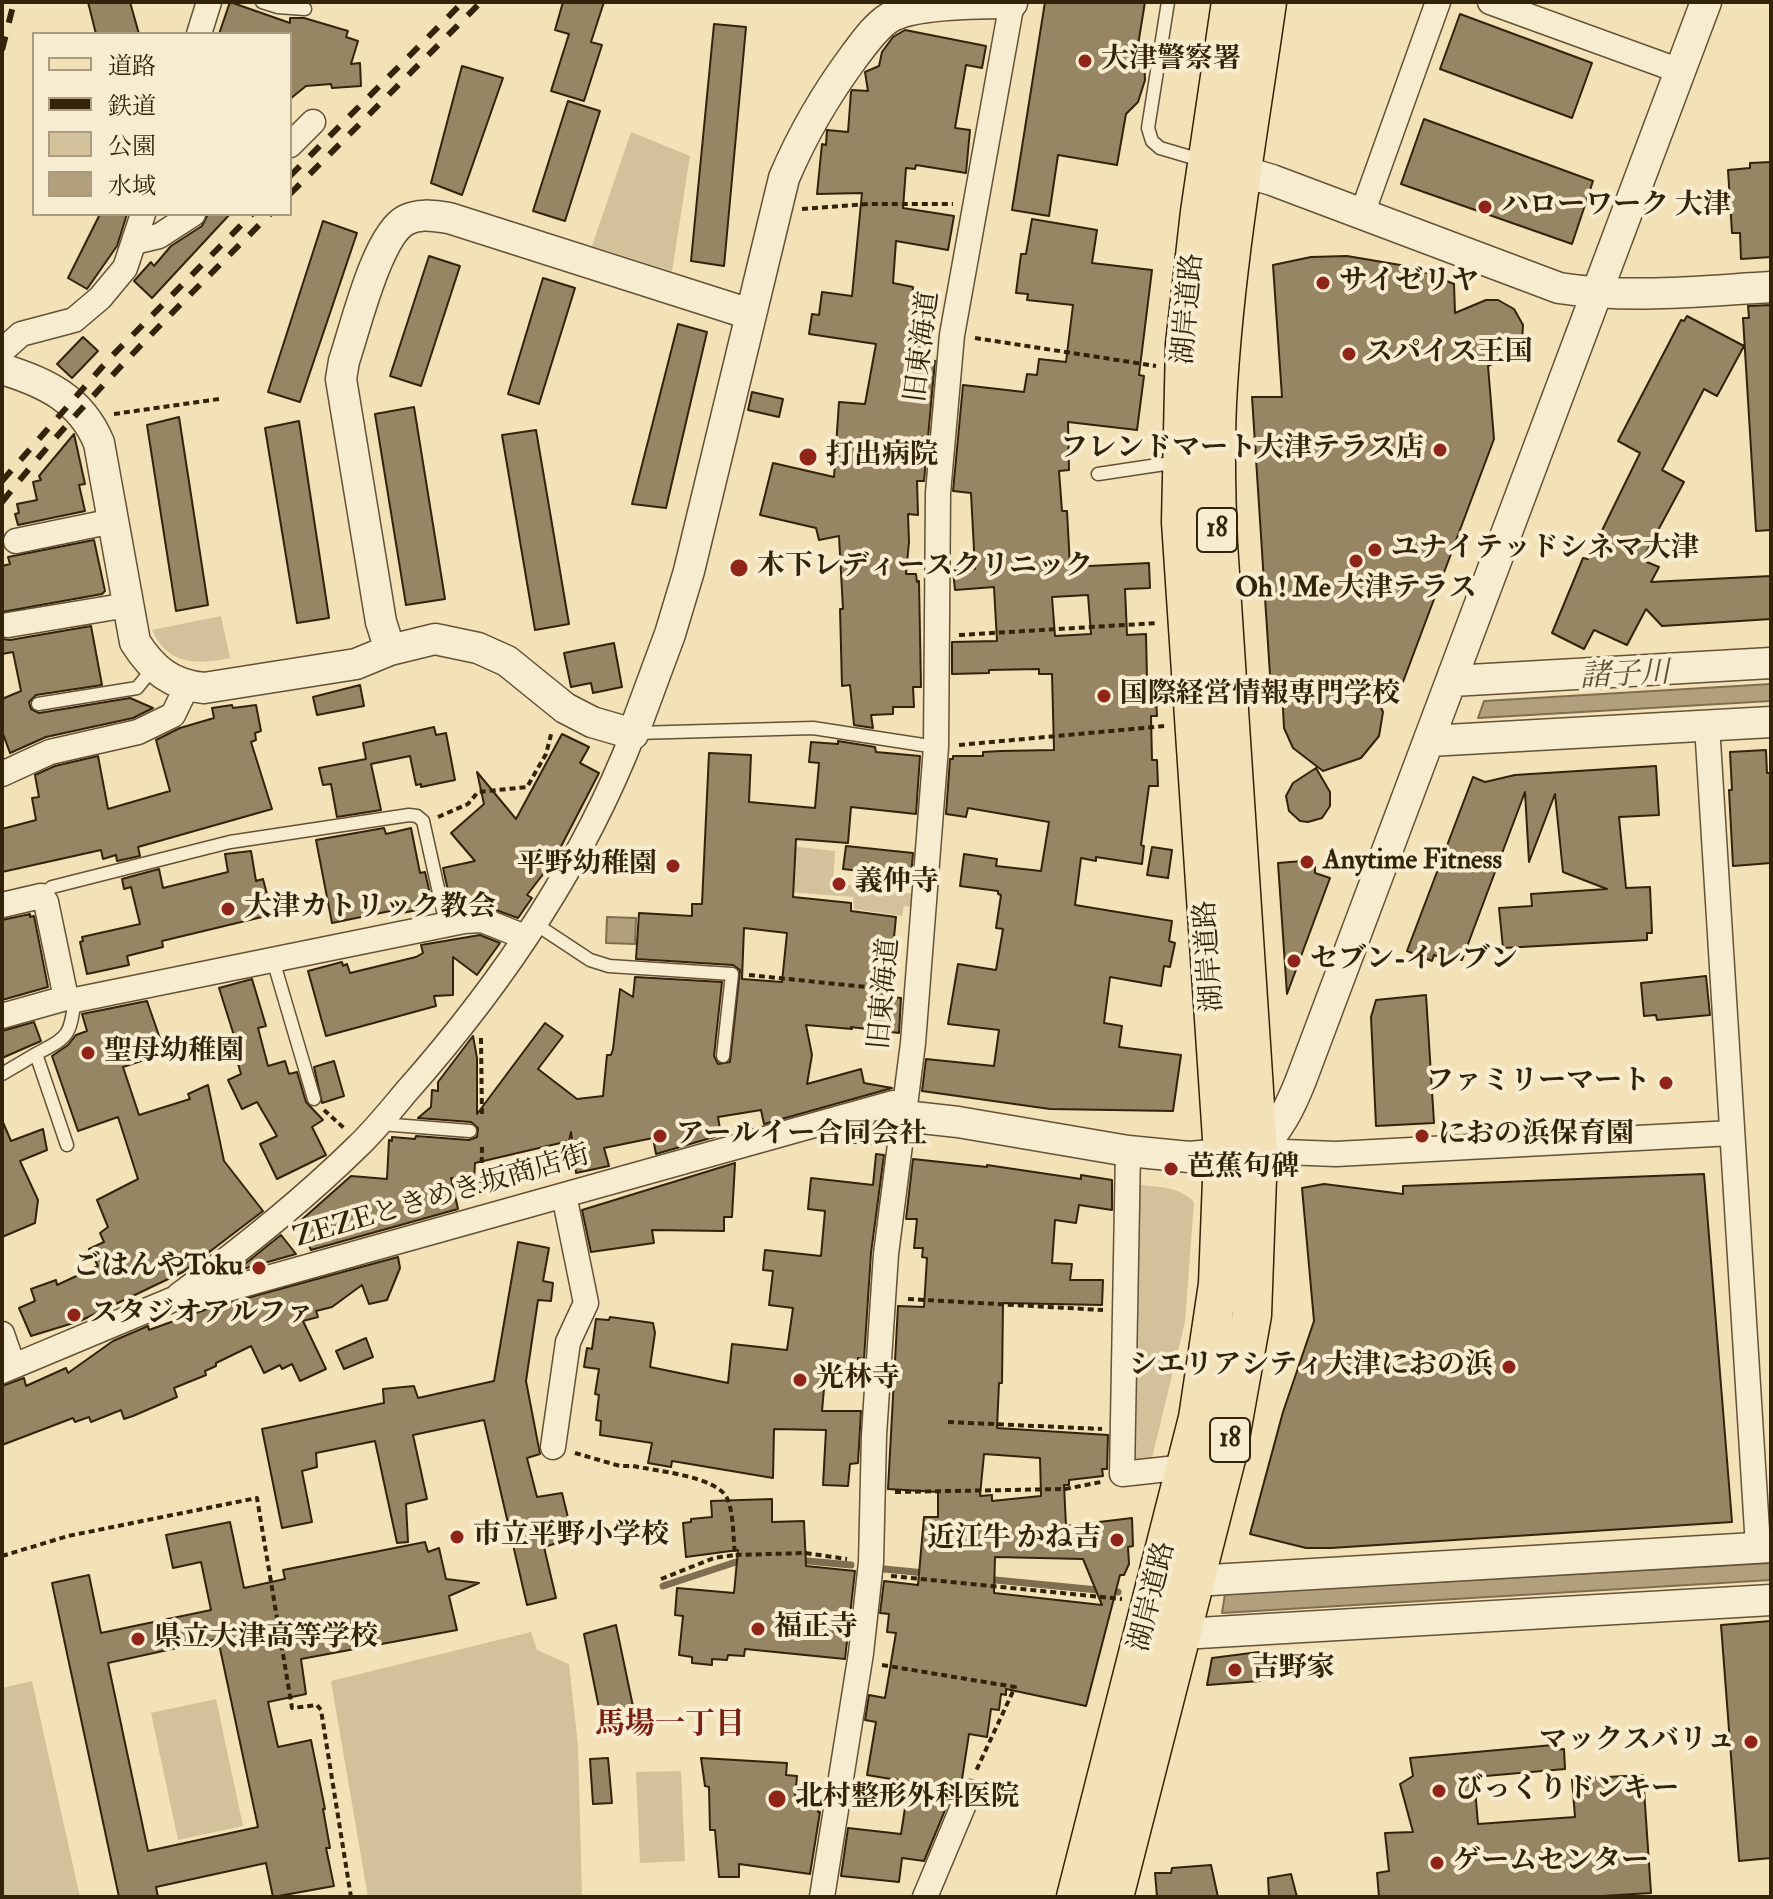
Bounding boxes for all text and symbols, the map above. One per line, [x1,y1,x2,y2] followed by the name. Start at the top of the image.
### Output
[32,32,292,216] legend
[1101,44,1241,78] place label: 大津警察署
[108,51,156,82] text: 道路
[1076,52,1094,70] marker: 大津警察署
[108,91,156,122] text: 鉄道
[108,131,156,162] text: 公園
[108,171,156,202] text: 水域
[1501,190,1731,224] place label: ハローワーク 大津
[1476,198,1494,216] marker: ハローワーク 大津
[1168,252,1212,366] street label: 湖岸道路
[1339,266,1479,300] place label: サイゼリヤ
[1314,274,1332,292] marker: サイゼリヤ
[901,289,947,405] street label: 旧東海道
[1365,337,1533,371] place label: スパイス王国
[1340,345,1358,363] marker: スパイス王国
[1060,433,1424,467] place label: フレンドマート大津テラス店
[826,440,938,474] place label: 打出病院
[1431,441,1449,459] marker: フレンドマート大津テラス店
[797,446,819,468] marker: 打出病院
[1197,508,1237,552] road number: 18
[1391,533,1699,567] place label: ユナイテッドシネマ大津
[1366,541,1384,559] marker: ユナイテッドシネマ大津
[757,551,1093,585] place label: 木下レディースクリニック
[1347,552,1365,570] marker: Oh ! Me 大津テラス
[728,557,750,579] marker: 木下レディースクリニック
[1235,573,1477,607] place label: Oh ! Me 大津テラス
[1579,657,1671,697] water label: 諸子川
[1120,679,1400,713] place label: 国際経営情報専門学校
[1095,687,1113,705] marker: 国際経営情報専門学校
[1323,845,1502,879] place label: Anytime Fitness
[517,849,657,883] place label: 平野幼稚園
[1298,853,1316,871] marker: Anytime Fitness
[664,857,682,875] marker: 平野幼稚園
[855,867,939,901] place label: 義仲寺
[830,875,848,893] marker: 義仲寺
[244,892,496,926] place label: 大津カトリック教会
[1190,899,1232,1013] street label: 湖岸道路
[219,900,237,918] marker: 大津カトリック教会
[864,937,908,1051] street label: 旧東海道
[1310,944,1518,978] place label: セブン-イレブン
[1285,952,1303,970] marker: セブン-イレブン
[104,1036,244,1070] place label: 聖母幼稚園
[79,1044,97,1062] marker: 聖母幼稚園
[1426,1066,1650,1100] place label: ファミリーマート
[1657,1074,1675,1092] marker: ファミリーマート
[676,1119,927,1153] place label: アールイー合同会社
[1438,1119,1634,1153] place label: におの浜保育園
[651,1127,669,1145] marker: アールイー合同会社
[1413,1127,1431,1145] marker: におの浜保育園
[290,1140,594,1256] street label: ZEZEときめき坂商店街
[1187,1152,1299,1186] place label: 芭蕉句碑
[1162,1160,1180,1178] marker: 芭蕉句碑
[73,1251,243,1285] place label: ごはんやToku
[250,1259,268,1277] marker: ごはんやToku
[90,1298,314,1332] place label: スタジオアルファ
[65,1306,83,1324] marker: スタジオアルファ
[1129,1350,1493,1384] place label: シエリアシティ大津におの浜
[1500,1358,1518,1376] marker: シエリアシティ大津におの浜
[816,1363,900,1397] place label: 光林寺
[791,1371,809,1389] marker: 光林寺
[1210,1418,1250,1462] road number: 18
[473,1520,669,1554] place label: 市立平野小学校
[927,1523,1101,1557] place label: 近江牛 かね吉
[448,1528,466,1546] marker: 市立平野小学校
[1108,1531,1126,1549] marker: 近江牛 かね吉
[1124,1539,1184,1655] street label: 湖岸道路
[774,1612,858,1646] place label: 福正寺
[749,1620,767,1638] marker: 福正寺
[154,1622,378,1656] place label: 県立大津高等学校
[129,1630,147,1648] marker: 県立大津高等学校
[1251,1653,1335,1687] place label: 吉野家
[1226,1661,1244,1679] marker: 吉野家
[595,1709,745,1745] district label: 馬場一丁目
[1539,1725,1735,1759] place label: マックスバリュ
[1742,1733,1760,1751] marker: マックスバリュ
[1455,1774,1679,1808] place label: びっくりドンキー
[795,1782,1019,1816] place label: 北村整形外科医院
[1430,1782,1448,1800] marker: びっくりドンキー
[766,1788,788,1810] marker: 北村整形外科医院
[1453,1846,1649,1880] place label: ゲームセンター
[1428,1854,1446,1872] marker: ゲームセンター

